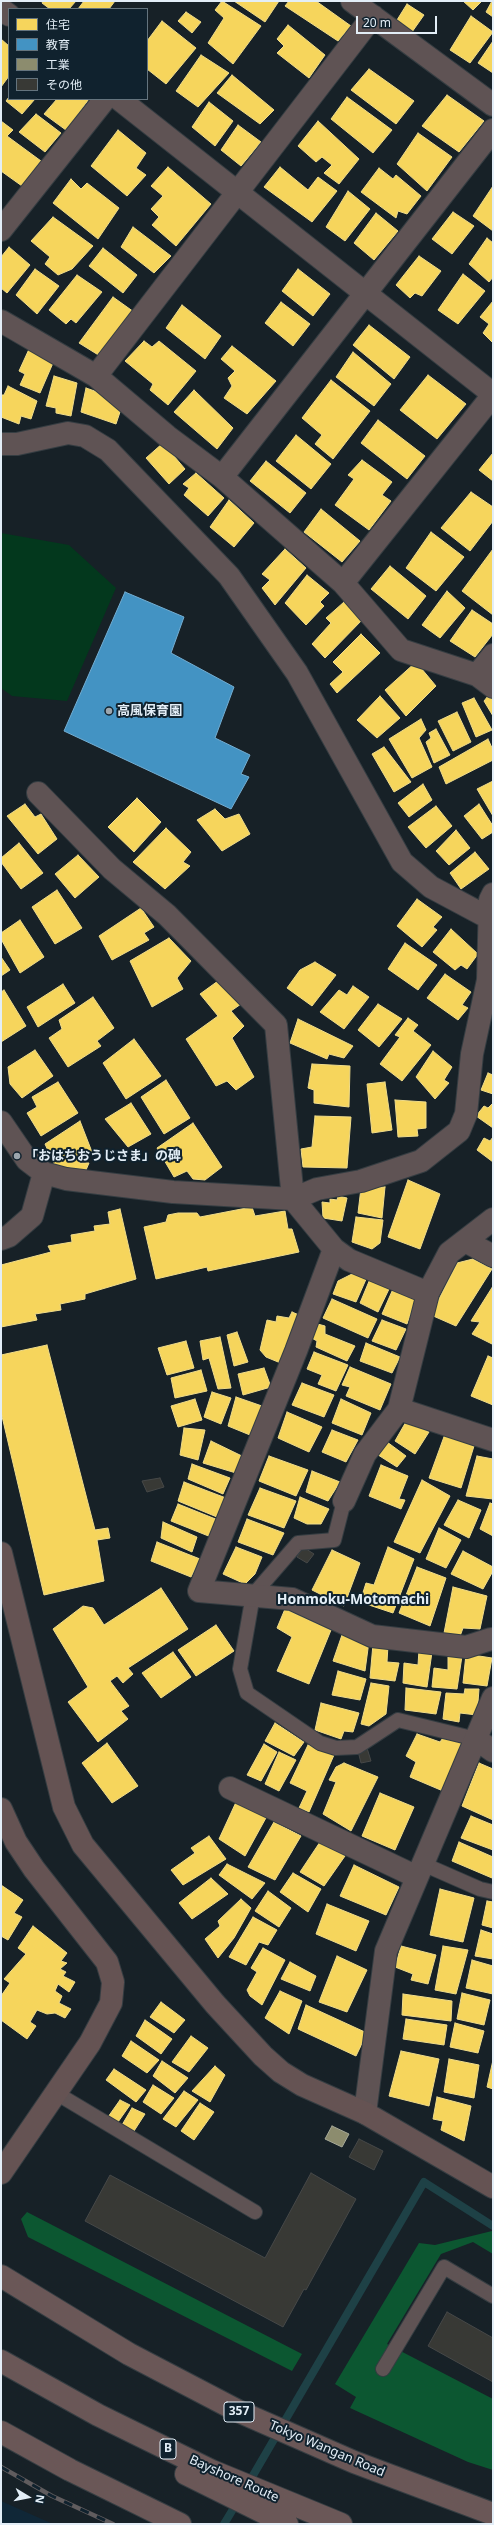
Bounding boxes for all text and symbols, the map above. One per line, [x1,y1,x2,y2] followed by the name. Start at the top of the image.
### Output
[8,8,148,100] legend
[358,8,439,34] scale bar
[363,14,391,31] text: 20 m
[46,16,70,33] text: 住宅
[46,36,70,53] text: 教育
[46,56,70,73] text: 工業
[46,76,82,93] text: その他
[117,703,182,719] place label: 高風保育園
[104,706,114,716] marker: 高風保育園
[25,1148,181,1164] place label: 「おはちおうじさま」の碑
[12,1151,22,1161] marker: 「おはちおうじさま」の碑
[277,1592,429,1608] district label: Honmoku-Motomachi
[224,2402,254,2422] road number: 357
[267,2418,387,2480] street label: Tokyo Wangan Road
[160,2439,176,2459] road number: B
[187,2452,281,2506] street label: Bayshore Route
[8,2477,48,2517] north arrow
[32,2493,48,2505] text: N

